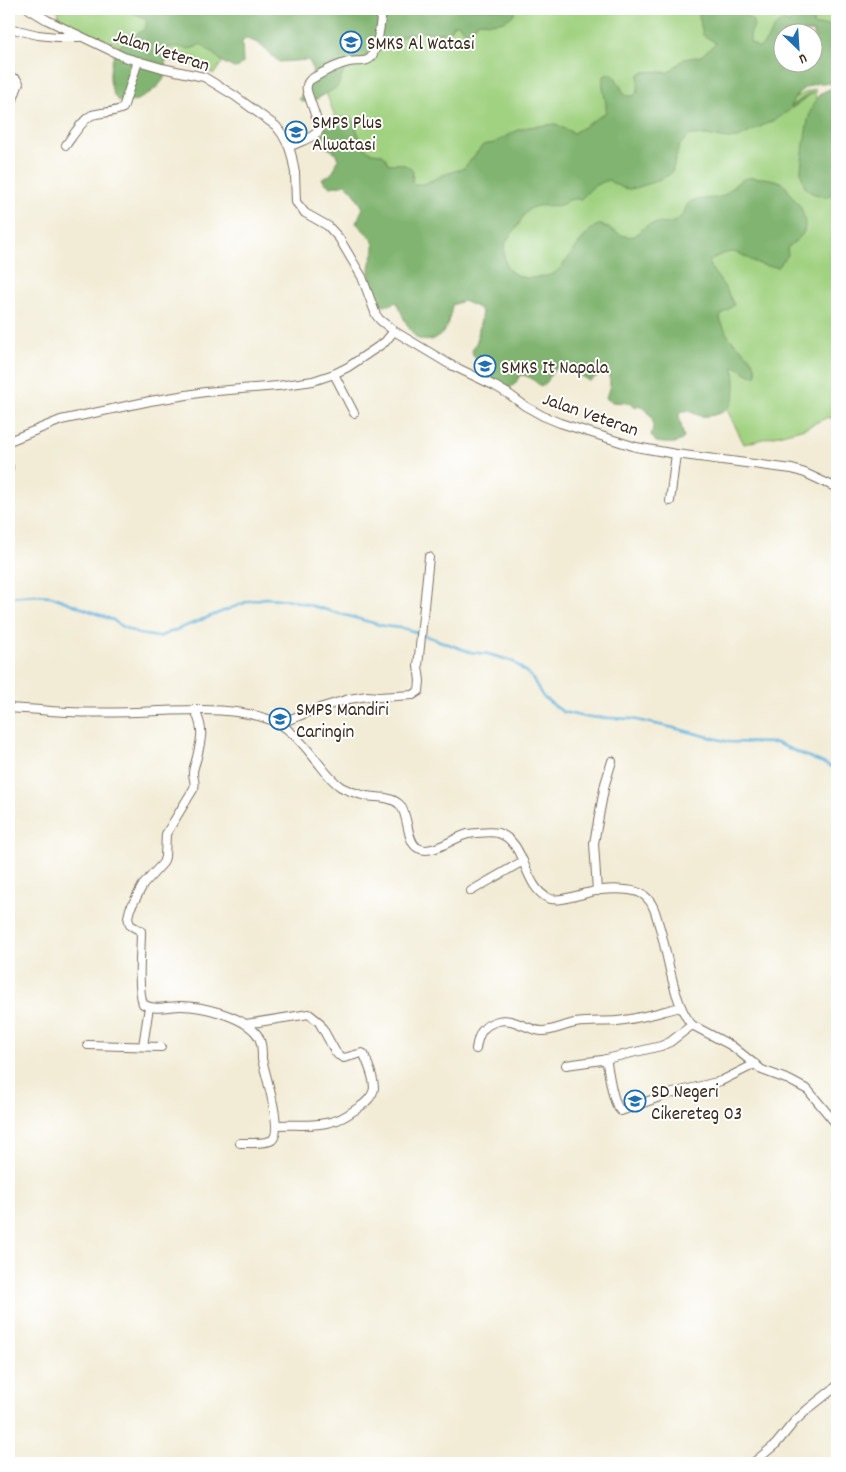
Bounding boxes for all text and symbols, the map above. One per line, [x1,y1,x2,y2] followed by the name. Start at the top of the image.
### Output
[774,22,824,72] north arrow
[109,24,213,81] street label: Jalan Veteran
[339,30,363,54] school or university icon: SMKS Al Watasi
[367,32,475,59] place label: SMKS Al Watasi
[795,47,810,69] text: U
[312,111,382,160] place label: SMPS Plus Alwatasi
[284,120,308,144] school or university icon: SMPS Plus Alwatasi
[473,354,497,378] school or university icon: SMKS It Napala
[501,356,610,383] place label: SMKS It Napala
[538,387,642,445] street label: Jalan Veteran
[296,698,389,747] place label: SMPS Mandiri Caringin
[268,707,292,731] school or university icon: SMPS Mandiri Caringin
[651,1080,742,1129] place label: SD Negeri Cikereteg 03
[623,1089,647,1113] school or university icon: SD Negeri Cikereteg 03

